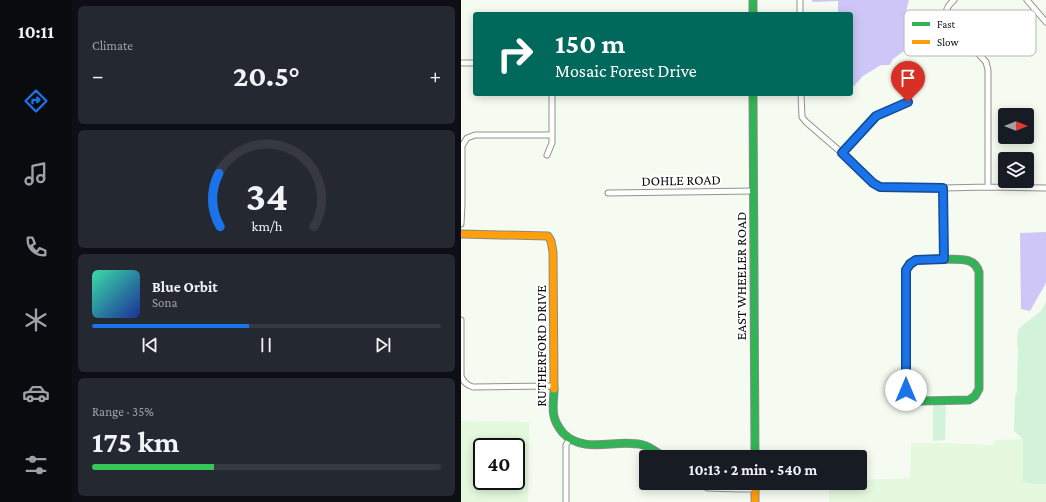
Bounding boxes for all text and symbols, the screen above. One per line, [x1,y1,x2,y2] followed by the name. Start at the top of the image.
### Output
[904,10,1036,56] legend
[937,18,956,30] text: Fast
[18,22,54,42] text: 10:11
[489,28,541,80] icon: right
[555,28,625,59] text: 150 m
[937,36,959,48] text: Slow
[92,38,133,53] text: Climate
[233,59,300,92] text: 20.5°
[555,61,697,81] text: Mosaic Forest Drive
[891,61,925,102] pin
[92,63,104,88] text: −
[429,63,441,88] text: +
[897,67,919,89] icon: arrive
[22,87,50,115] icon: directions
[998,108,1034,144] north arrow
[998,108,1034,188] map controls
[998,152,1034,188] button: layers
[22,160,50,188] icon: music
[641,171,721,189] street label: DOHLE ROAD
[245,173,288,219] text: 34
[733,212,749,340] street label: EAST WHEELER ROAD
[251,218,282,234] text: km/h
[22,233,50,261] icon: phone
[152,279,218,295] text: Blue Orbit
[533,285,549,407] street label: RUTHERFORD DRIVE
[152,295,178,310] text: Sona
[22,306,50,334] icon: climate
[139,334,161,356] icon: previous
[255,334,277,356] icon: pause
[372,334,394,356] icon: next
[885,369,927,411] position arrow
[22,379,50,407] icon: car
[92,404,154,419] text: Range · 35%
[92,425,180,458] text: 175 km
[473,438,525,490] speed limit sign: 40
[22,451,50,479] icon: filters
[689,462,817,478] text: 10:13 · 2 min · 540 m

